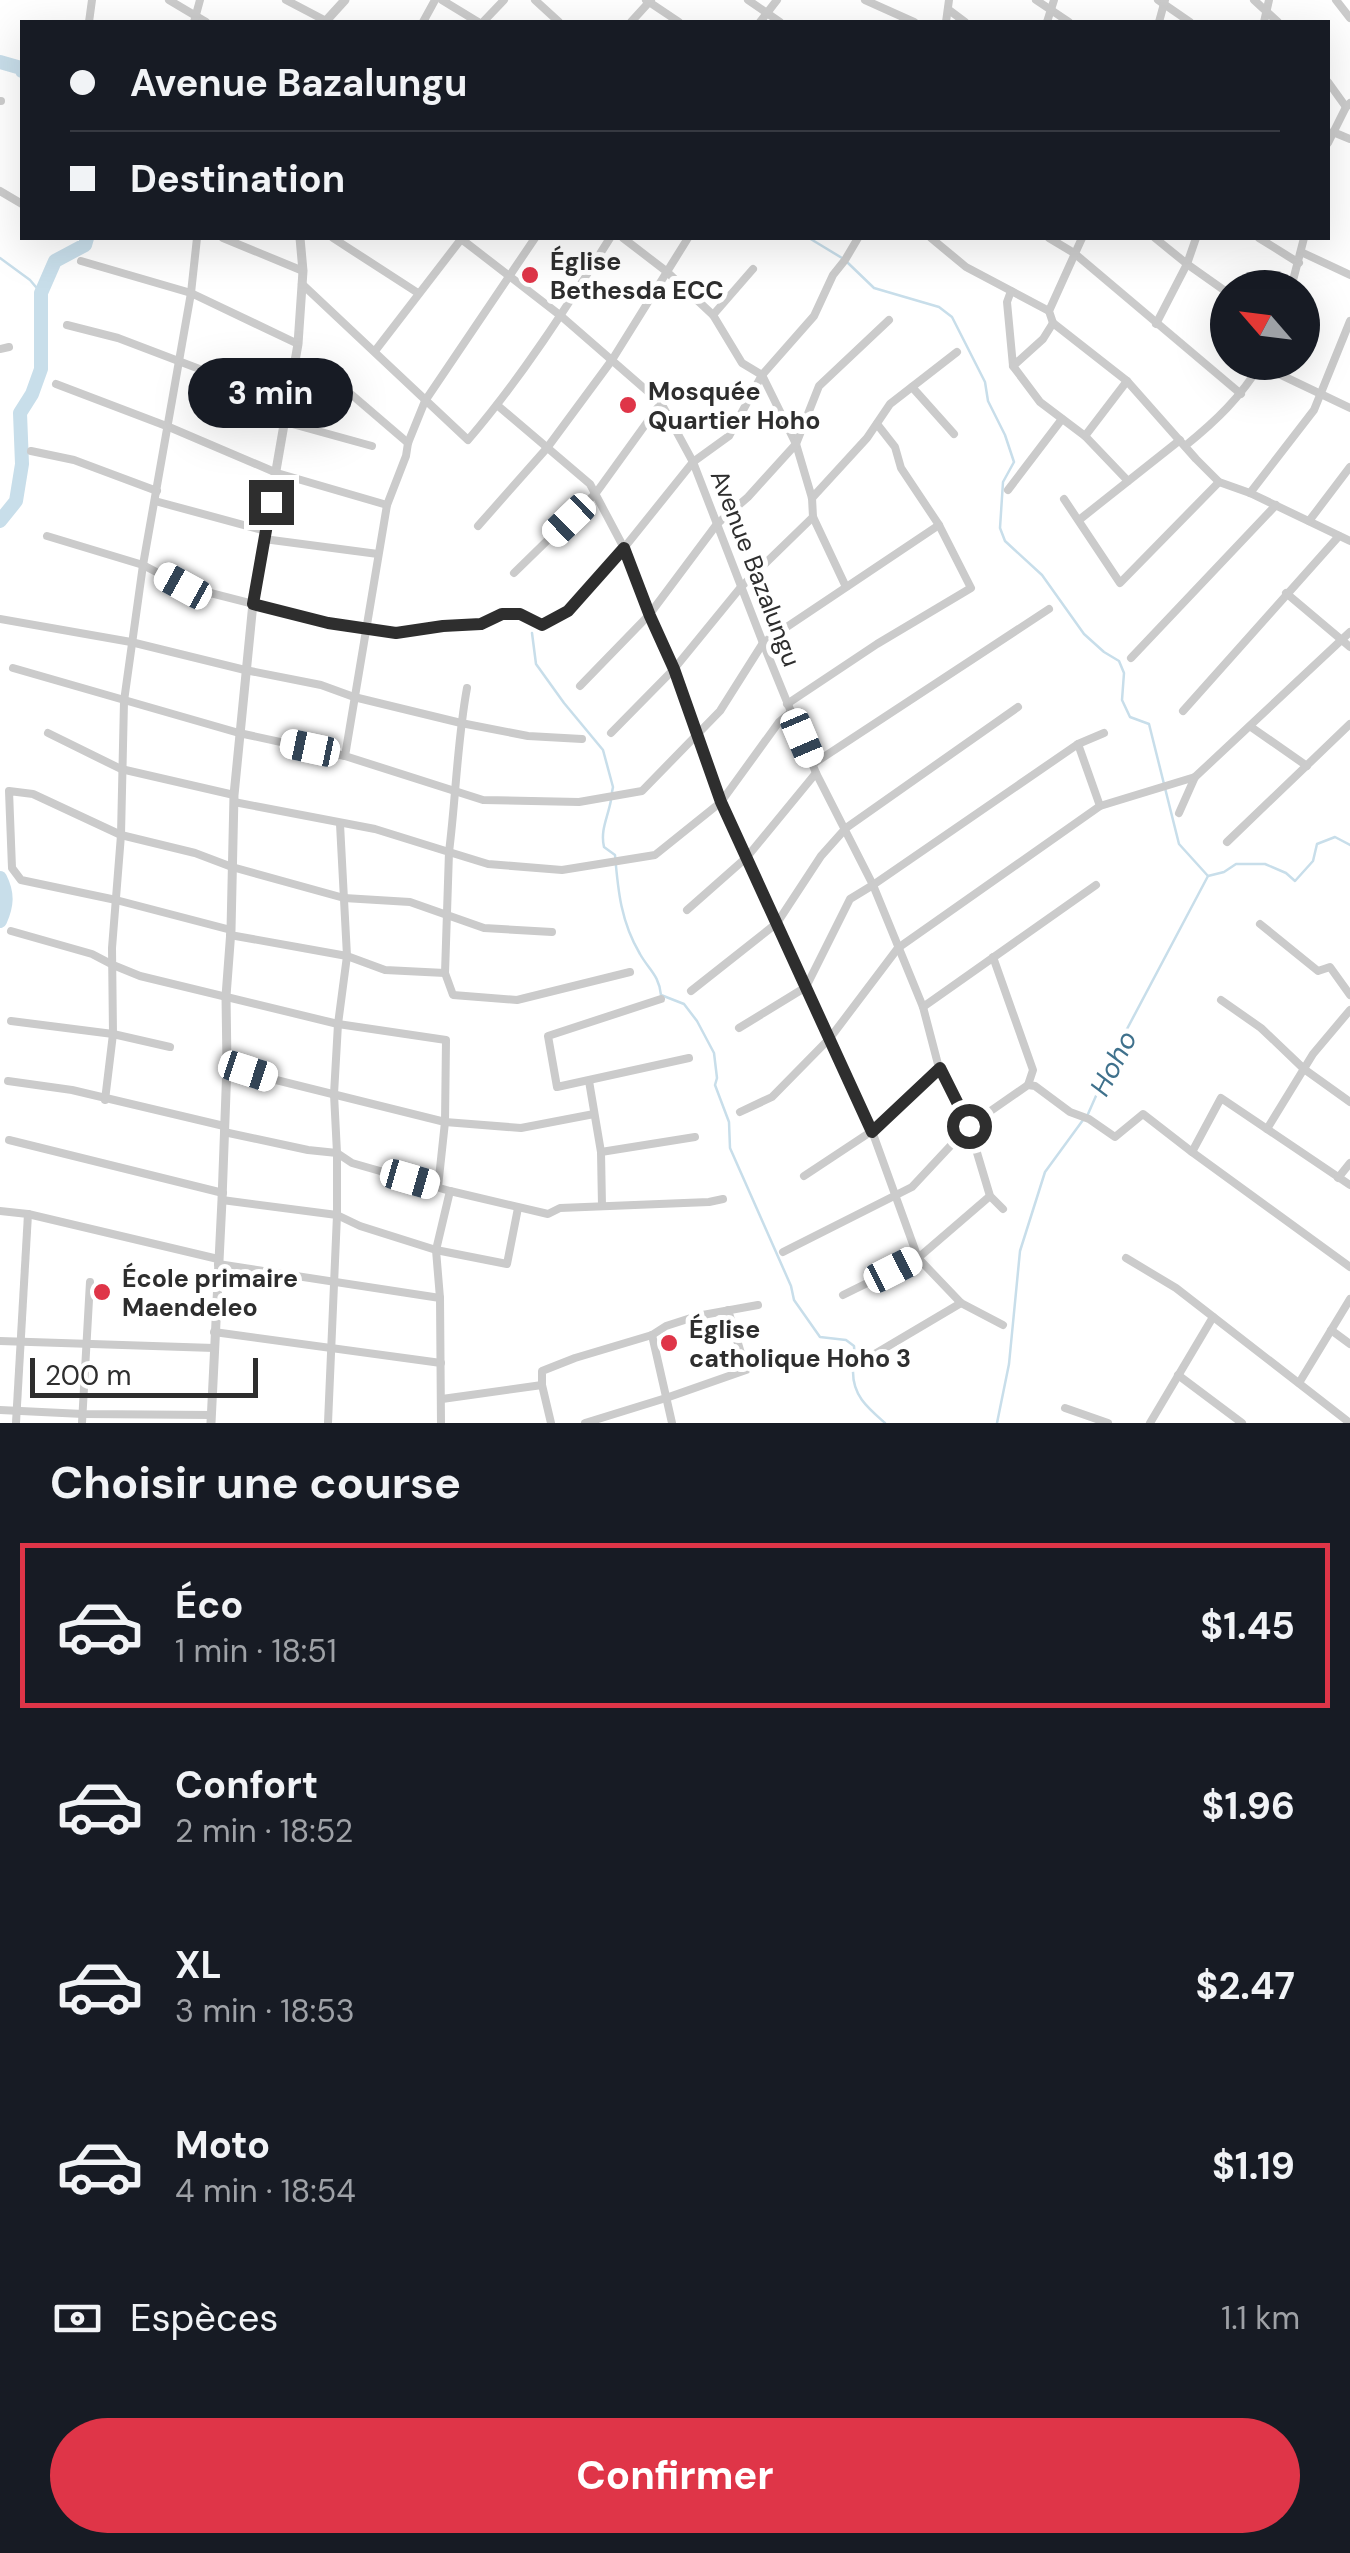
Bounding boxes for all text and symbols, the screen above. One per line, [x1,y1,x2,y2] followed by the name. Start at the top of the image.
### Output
[130,58,467,108] text: Avenue Bazalungu
[130,154,345,204] text: Destination
[550,245,724,307] place label: Église Bethesda ECC
[519,264,541,286] marker: Église Bethesda ECC
[1210,270,1320,380] north arrow
[1210,270,1320,380] map controls
[188,357,354,427] callout: 3 min
[228,372,313,414] text: 3 min
[648,375,821,437] place label: Mosquée Quartier Hoho
[617,394,639,416] marker: Mosquée Quartier Hoho
[703,465,808,671] street label: Avenue Bazalungu
[249,480,294,525] route end
[537,488,601,552] car
[149,558,217,614] car
[776,705,828,771] car
[278,727,342,769] car
[1081,1024,1146,1102] water label: Hoho
[215,1047,281,1095] car
[947,1104,992,1149] route start
[377,1156,443,1202] car
[859,1243,927,1297] car
[122,1262,298,1324] place label: École primaire Maendeleo
[91,1281,113,1303] marker: École primaire Maendeleo
[689,1313,911,1375] place label: Église catholique Hoho 3
[658,1332,680,1354] marker: Église catholique Hoho 3
[30,1353,258,1398] scale bar
[45,1357,132,1394] text: 200 m
[50,1453,461,1512] text: Choisir une course
[175,1580,243,1630] text: Éco
[55,1581,145,1671] icon: car
[1200,1601,1295,1651] text: $1.45
[175,1630,337,1672] text: 1 min · 18:51
[175,1760,318,1810] text: Confort
[55,1761,145,1851] icon: car
[1202,1781,1295,1831] text: $1.96
[175,1810,353,1852] text: 2 min · 18:52
[175,1940,222,1990] text: XL
[55,1941,145,2031] icon: car
[1195,1961,1295,2011] text: $2.47
[175,1990,355,2032] text: 3 min · 18:53
[175,2120,270,2170] text: Moto
[55,2121,145,2211] icon: car
[1212,2141,1295,2191] text: $1.19
[175,2170,356,2212] text: 4 min · 18:54
[50,2291,105,2346] icon: cash
[130,2293,278,2343] text: Espèces
[1221,2297,1300,2339] text: 1.1 km
[50,2418,1300,2533] button: Confirmer

